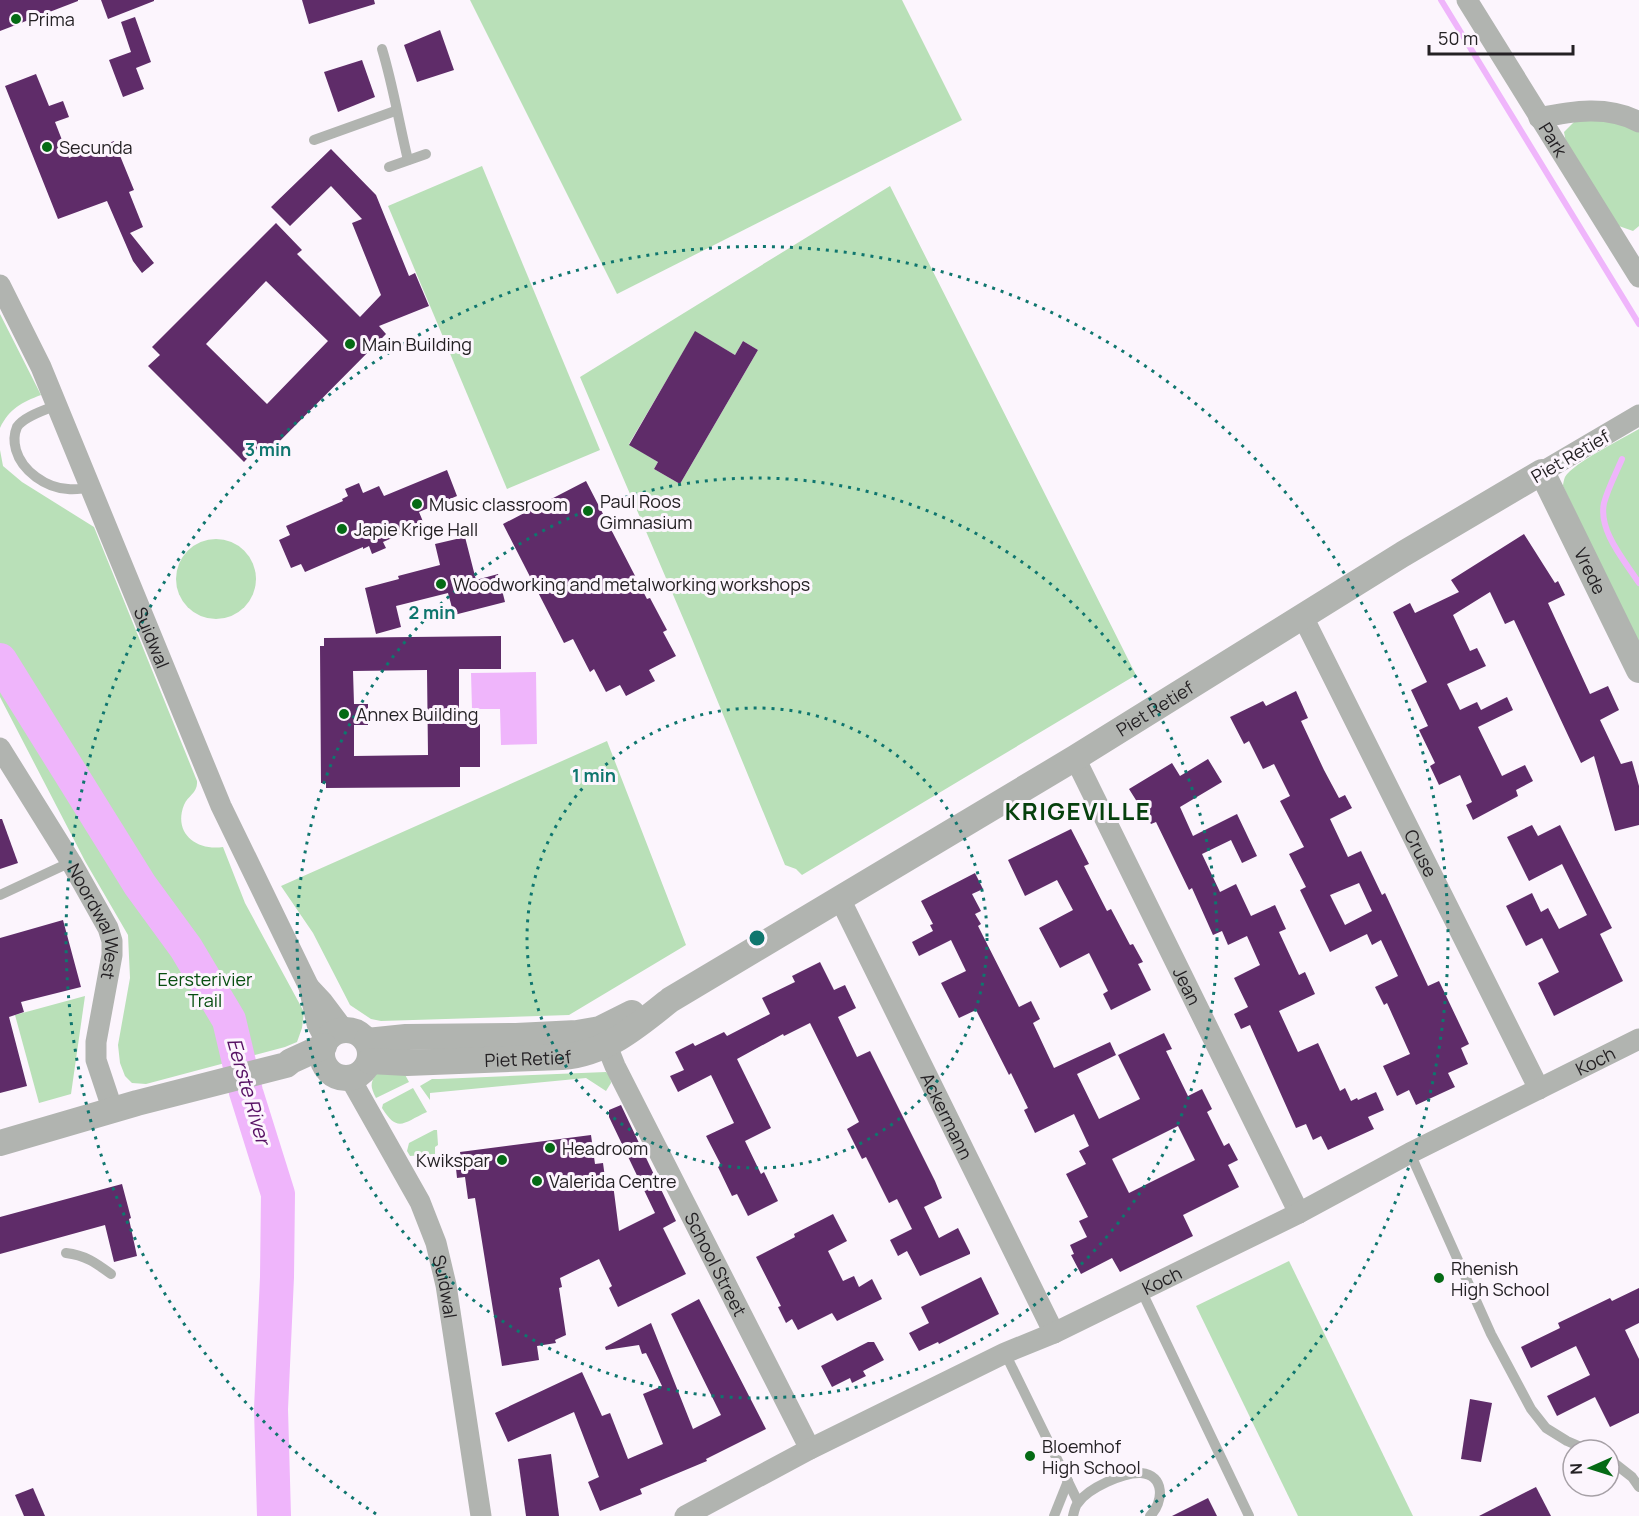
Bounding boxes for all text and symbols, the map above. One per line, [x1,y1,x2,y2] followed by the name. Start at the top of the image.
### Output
[28,7,75,31] place label: Prima
[9,12,23,26] marker: Prima
[1429,18,1573,56] scale bar
[1438,26,1478,50] text: 50 m
[1534,118,1574,162] street label: Park
[59,135,133,159] place label: Secunda
[40,140,54,154] marker: Secunda
[362,332,472,356] place label: Main Building
[343,337,357,351] marker: Main Building
[1527,424,1614,488] street label: Piet Retief
[245,437,291,461] text: 3 min
[600,489,692,534] place label: Paul Roos Gimnasium
[429,492,568,516] place label: Music classroom
[410,497,424,511] marker: Music classroom
[581,504,595,518] marker: Paul Roos Gimnasium
[354,517,478,541] place label: Japie Krige Hall
[335,522,349,536] marker: Japie Krige Hall
[1569,544,1612,598] street label: Vrede
[453,572,810,596] place label: Woodworking and metalworking workshops
[434,577,448,591] marker: Woodworking and metalworking workshops
[409,600,455,624] text: 2 min
[129,603,175,672] street label: Suidwal
[1112,675,1198,742] street label: Piet Retief
[356,702,478,726] place label: Annex Building
[337,707,351,721] marker: Annex Building
[572,763,616,787] text: 1 min
[1005,794,1151,827] district label: KRIGEVILLE
[1399,825,1443,881] street label: Cruse
[62,859,124,982] street label: Noordwal West
[747,928,767,948] centre of rings
[1168,963,1207,1009] street label: Jean
[158,967,253,1012] park label: Eersterivier Trail
[221,1035,278,1150] water label: Eerste River
[1571,1041,1619,1081] street label: Koch
[484,1044,573,1072] street label: Piet Retief
[916,1069,979,1163] street label: Ackermann
[562,1136,648,1160] place label: Headroom
[543,1141,557,1155] marker: Headroom
[416,1148,491,1172] place label: Kwikspar
[495,1153,509,1167] marker: Kwikspar
[549,1169,677,1193] place label: Valerida Centre
[530,1174,544,1188] marker: Valerida Centre
[679,1208,752,1320] street label: School Street
[427,1252,463,1320] street label: Suidwal
[1451,1256,1550,1301] place label: Rhenish High School
[1138,1260,1186,1300] street label: Koch
[1432,1271,1446,1285] marker: Rhenish High School
[1042,1434,1141,1479] place label: Bloemhof High School
[1561,1438,1621,1498] north arrow
[1023,1449,1037,1463] marker: Bloemhof High School
[1565,1462,1587,1475] text: N

